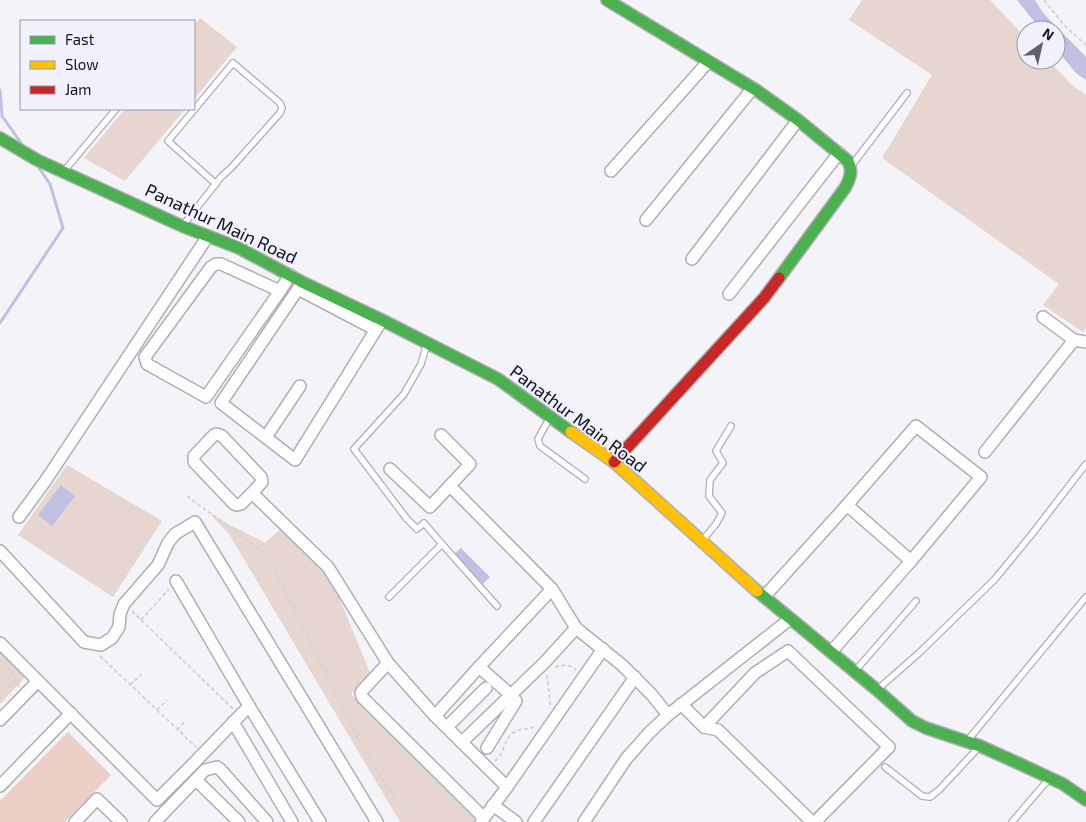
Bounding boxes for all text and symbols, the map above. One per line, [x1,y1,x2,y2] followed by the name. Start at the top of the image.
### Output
[20,20,195,110] legend
[1016,20,1066,70] north arrow
[1040,24,1057,44] text: N
[65,30,95,48] text: Fast
[65,55,99,73] text: Slow
[65,80,91,98] text: Jam
[142,178,301,268] street label: Panathur Main Road
[506,360,651,477] street label: Panathur Main Road

